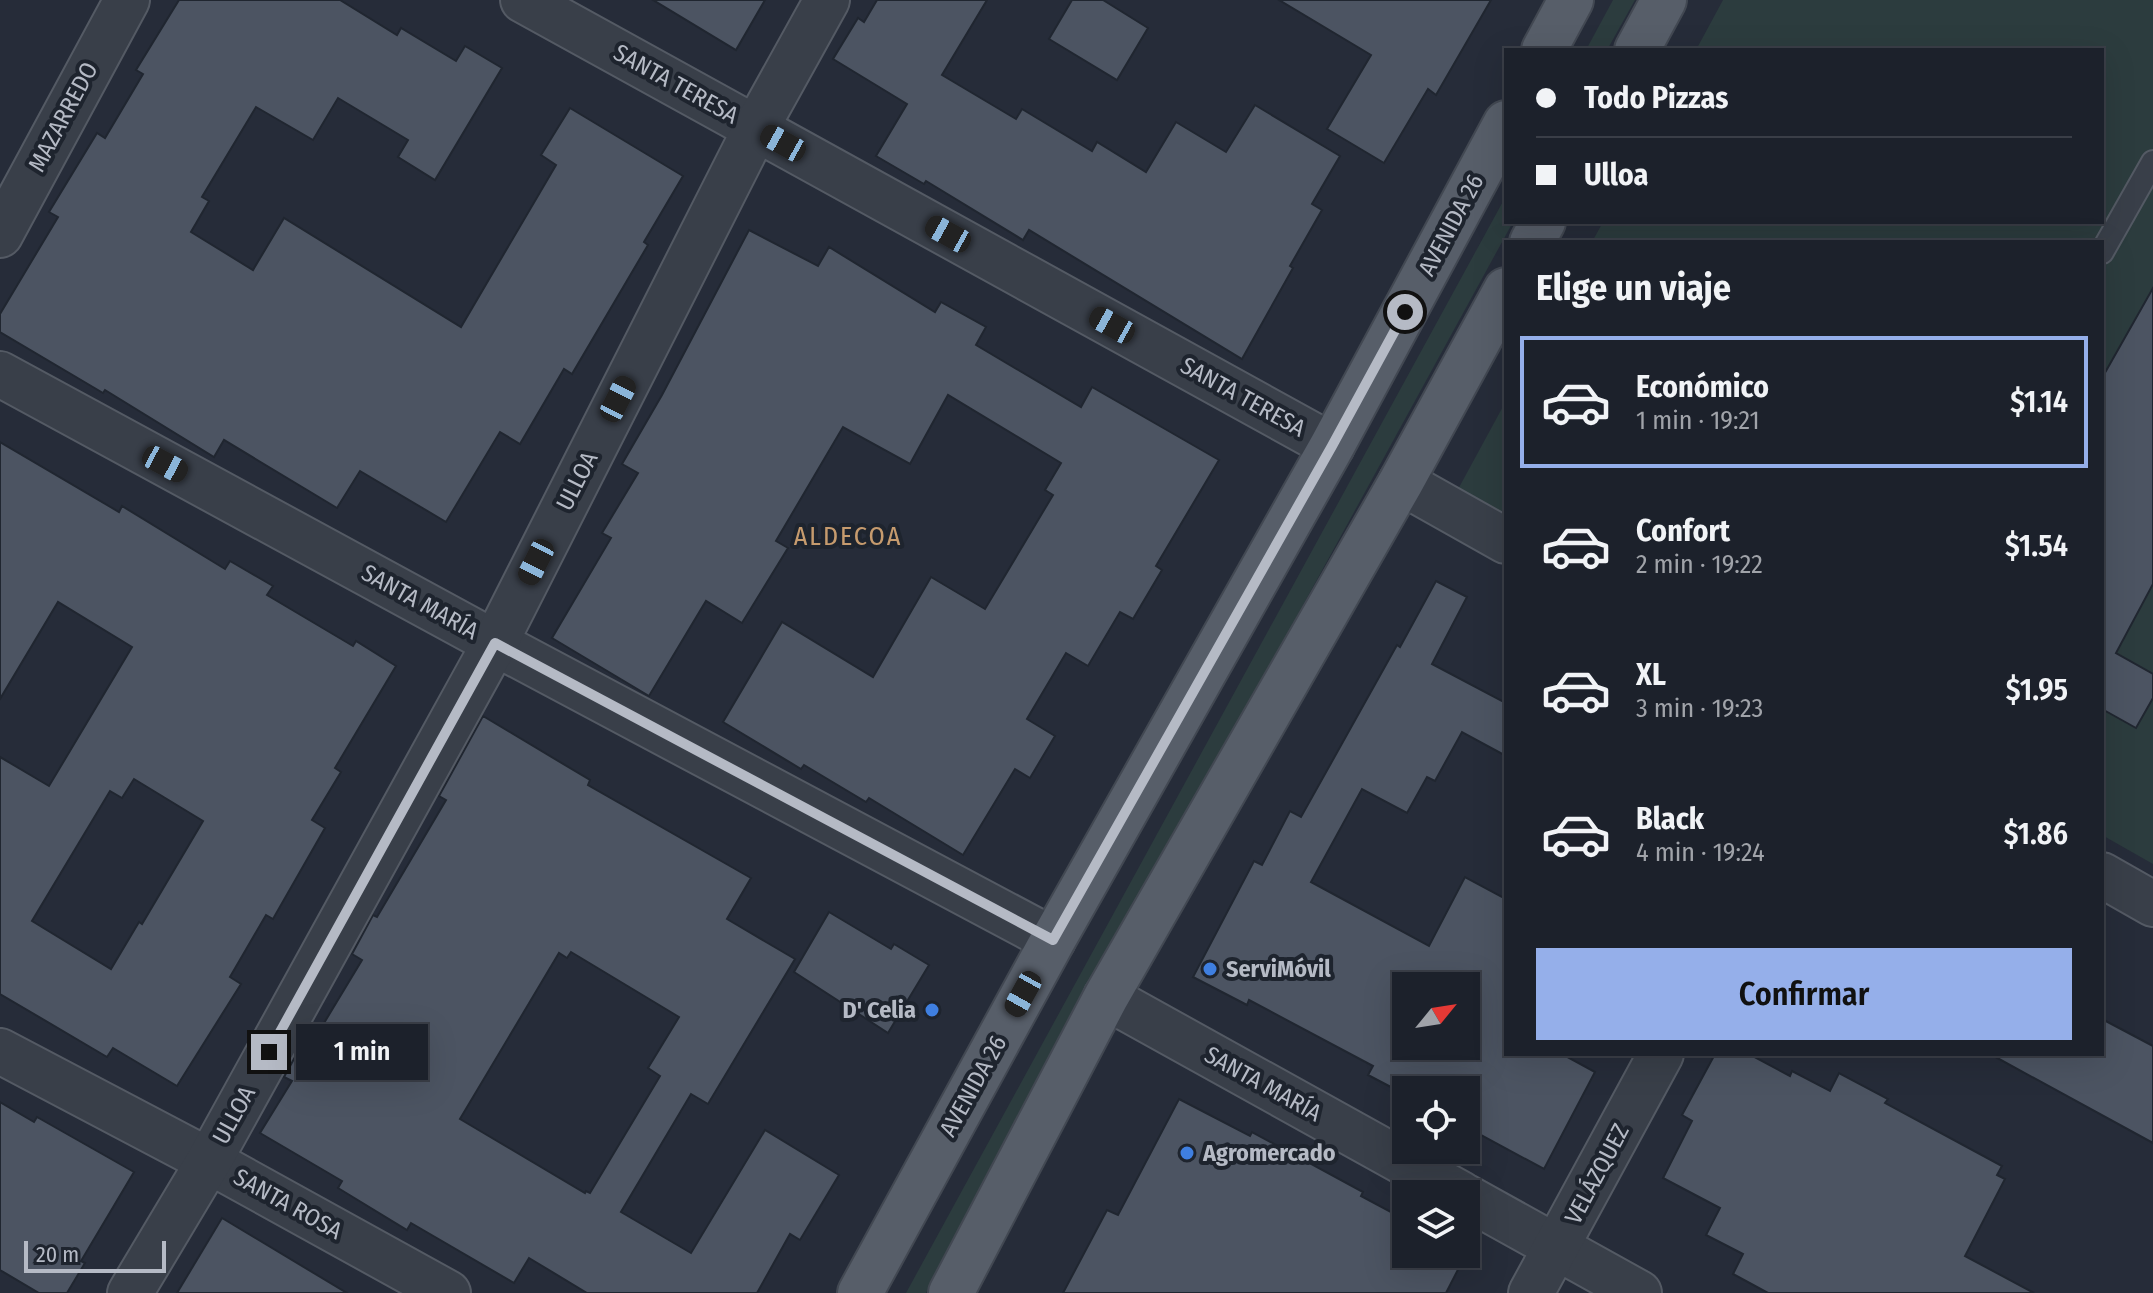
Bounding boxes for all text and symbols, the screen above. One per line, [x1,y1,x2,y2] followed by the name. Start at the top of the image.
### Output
[609,38,743,130] street label: SANTA TERESA
[22,57,104,177] street label: MAZARREDO
[1584,80,1728,116] text: Todo Pizzas
[756,121,810,165] car
[1584,157,1649,193] text: Ulloa
[1413,169,1489,281] street label: AVENIDA 26
[921,212,975,256] car
[1536,266,1731,310] text: Elige un viaje
[1387,294,1423,330] route start
[1085,303,1139,347] car
[1176,351,1310,443] street label: SANTA TERESA
[1540,366,1612,438] icon: car
[1636,369,1769,405] text: Económico
[596,372,640,426] car
[2010,384,2068,420] text: $1.14
[1636,405,1760,436] text: 1 min · 19:21
[138,442,192,486] car
[551,447,604,515] street label: ULLOA
[1540,510,1612,582] icon: car
[1636,513,1730,549] text: Confort
[794,521,902,552] district label: ALDECOA
[2005,528,2068,564] text: $1.54
[514,535,558,589] car
[1636,549,1763,580] text: 2 min · 19:22
[357,558,484,646] street label: SANTA MARÍA
[1540,654,1612,726] icon: car
[1636,657,1666,693] text: XL
[2006,672,2068,708] text: $1.95
[1636,693,1763,724] text: 3 min · 19:23
[1540,798,1612,870] icon: car
[1636,801,1704,837] text: Black
[2004,816,2068,852] text: $1.86
[1636,837,1765,868] text: 4 min · 19:24
[1536,948,2072,1040] button: Confirmar
[1226,955,1331,983] place label: ServiMóvil
[1201,960,1219,978] marker: ServiMóvil
[1001,967,1045,1021] car
[1392,972,1480,1060] north arrow
[1392,972,1480,1268] map controls
[842,996,916,1024] place label: D' Celia
[923,1001,941,1019] marker: D' Celia
[297,1024,429,1080] callout: 1 min
[934,1031,1012,1141] street label: AVENIDA 26
[251,1034,287,1070] route end
[334,1036,390,1067] text: 1 min
[1200,1040,1327,1128] street label: SANTA MARÍA
[1392,1076,1480,1164] button: locate
[207,1081,261,1149] street label: ULLOA
[1558,1119,1635,1229] street label: VELÁZQUEZ
[1202,1139,1336,1167] place label: Agromercado
[1178,1144,1196,1162] marker: Agromercado
[229,1163,347,1245] street label: SANTA ROSA
[1392,1180,1480,1268] button: layers
[24,1237,166,1273] scale bar
[36,1241,79,1268] text: 20 m

